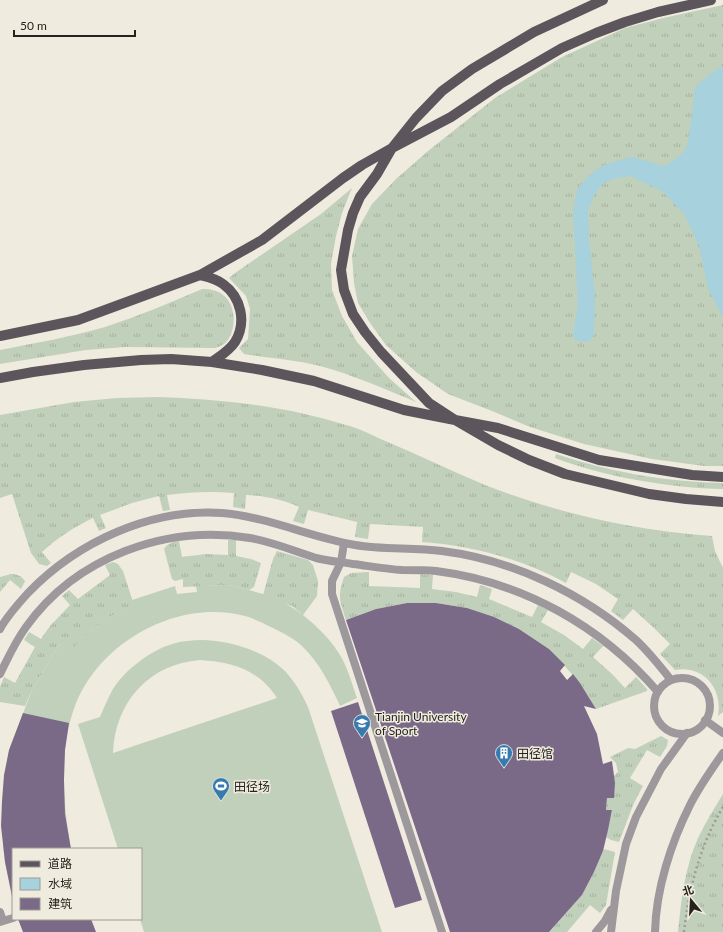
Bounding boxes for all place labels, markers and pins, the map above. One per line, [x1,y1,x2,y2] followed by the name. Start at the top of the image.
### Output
[375,709,467,738] place label: Tianjin University of Sport
[352,713,372,738] school or university icon: Tianjin University of Sport
[494,743,514,768] building icon: 田径馆
[517,746,553,761] place label: 田径馆
[211,776,231,801] sports icon: 田径场
[234,779,270,794] place label: 田径场

